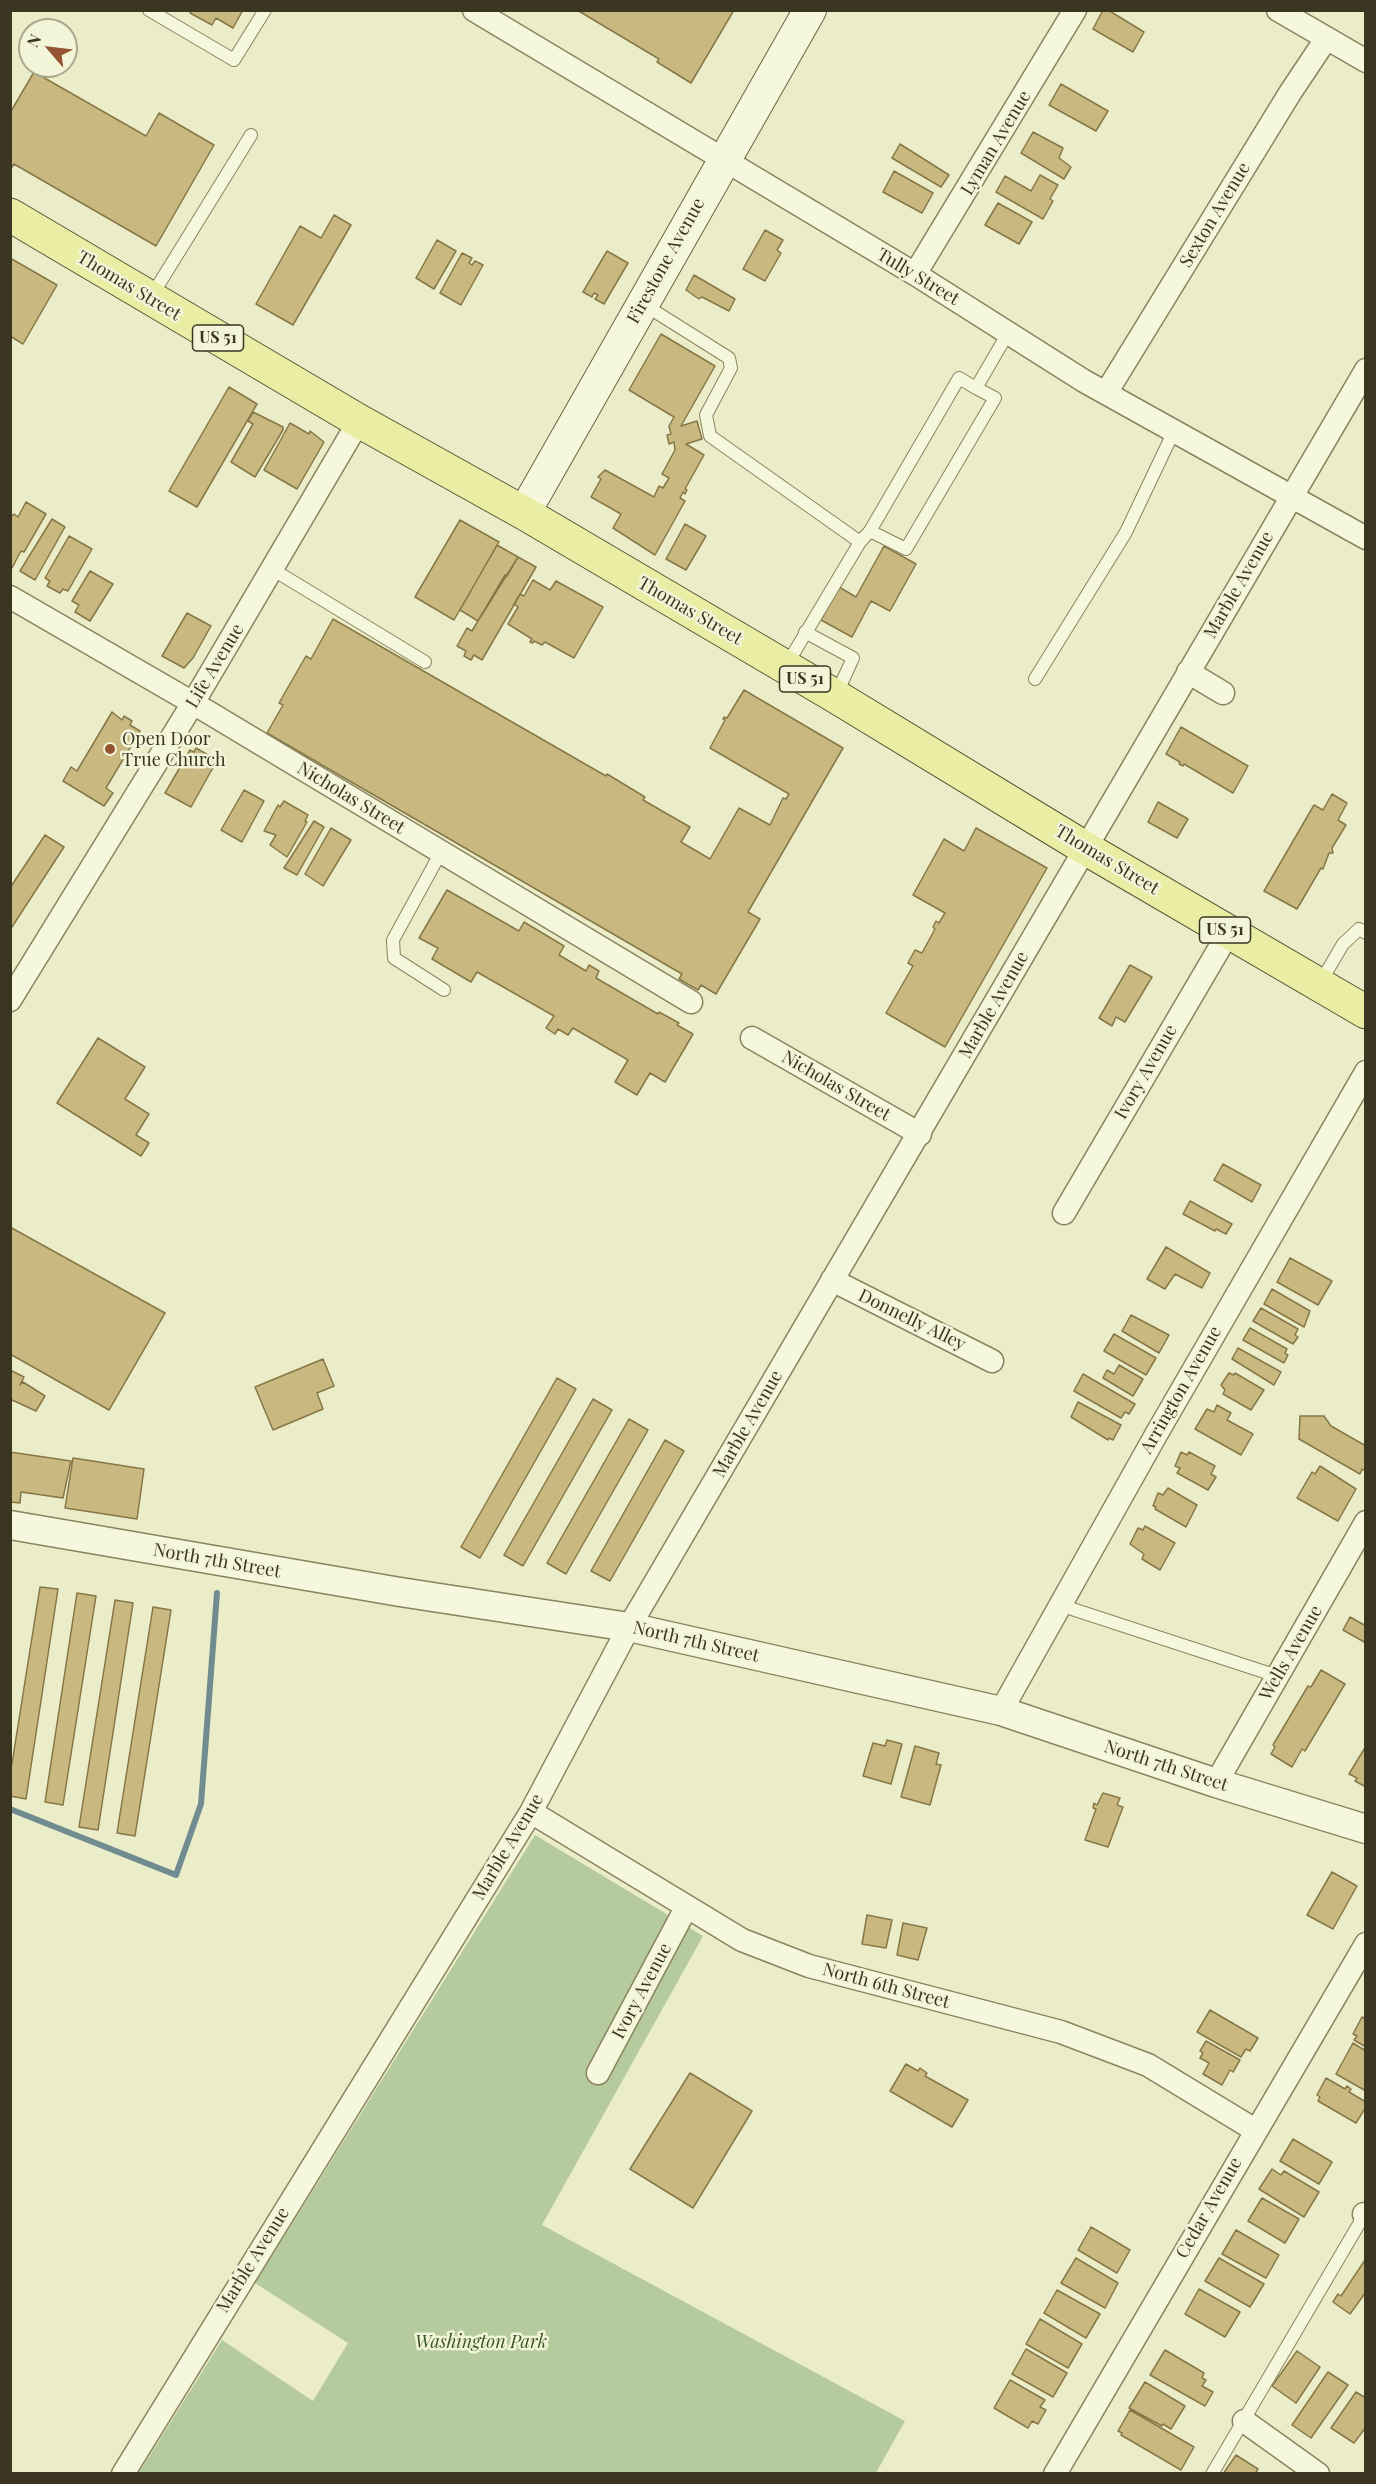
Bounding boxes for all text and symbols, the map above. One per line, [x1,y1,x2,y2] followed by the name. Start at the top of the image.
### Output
[18,18,78,78] north arrow
[21,30,45,50] text: N
[956,87,1036,199] street label: Lyman Avenue
[1175,159,1255,271] street label: Sexton Avenue
[623,194,709,328] street label: Firestone Avenue
[873,244,963,310] street label: Tully Street
[73,247,185,325] street label: Thomas Street
[192,325,244,351] road number: US 51
[1200,528,1278,642] street label: Marble Avenue
[634,572,746,650] street label: Thomas Street
[181,620,249,712] street label: Life Avenue
[780,666,830,692] road number: US 51
[122,728,226,771] place label: Open Door True Church
[103,742,117,756] marker: Open Door True Church
[293,757,409,839] street label: Nicholas Street
[1051,821,1163,899] street label: Thomas Street
[1200,917,1250,943] road number: US 51
[955,948,1033,1062] street label: Marble Avenue
[1110,1021,1182,1123] street label: Ivory Avenue
[778,1046,894,1126] street label: Nicholas Street
[855,1285,969,1355] street label: Donnelly Alley
[1136,1322,1226,1458] street label: Arrington Avenue
[709,1367,787,1481] street label: Marble Avenue
[152,1539,282,1583] street label: North 7th Street
[1255,1602,1327,1704] street label: Wells Avenue
[631,1617,761,1667] street label: North 7th Street
[1101,1736,1231,1796] street label: North 7th Street
[468,1790,548,1904] street label: Marble Avenue
[608,1939,676,2043] street label: Ivory Avenue
[820,1959,952,2013] street label: North 6th Street
[1171,2154,1247,2262] street label: Cedar Avenue
[212,2203,294,2317] street label: Marble Avenue
[415,2331,547,2353] park label: Washington Park

